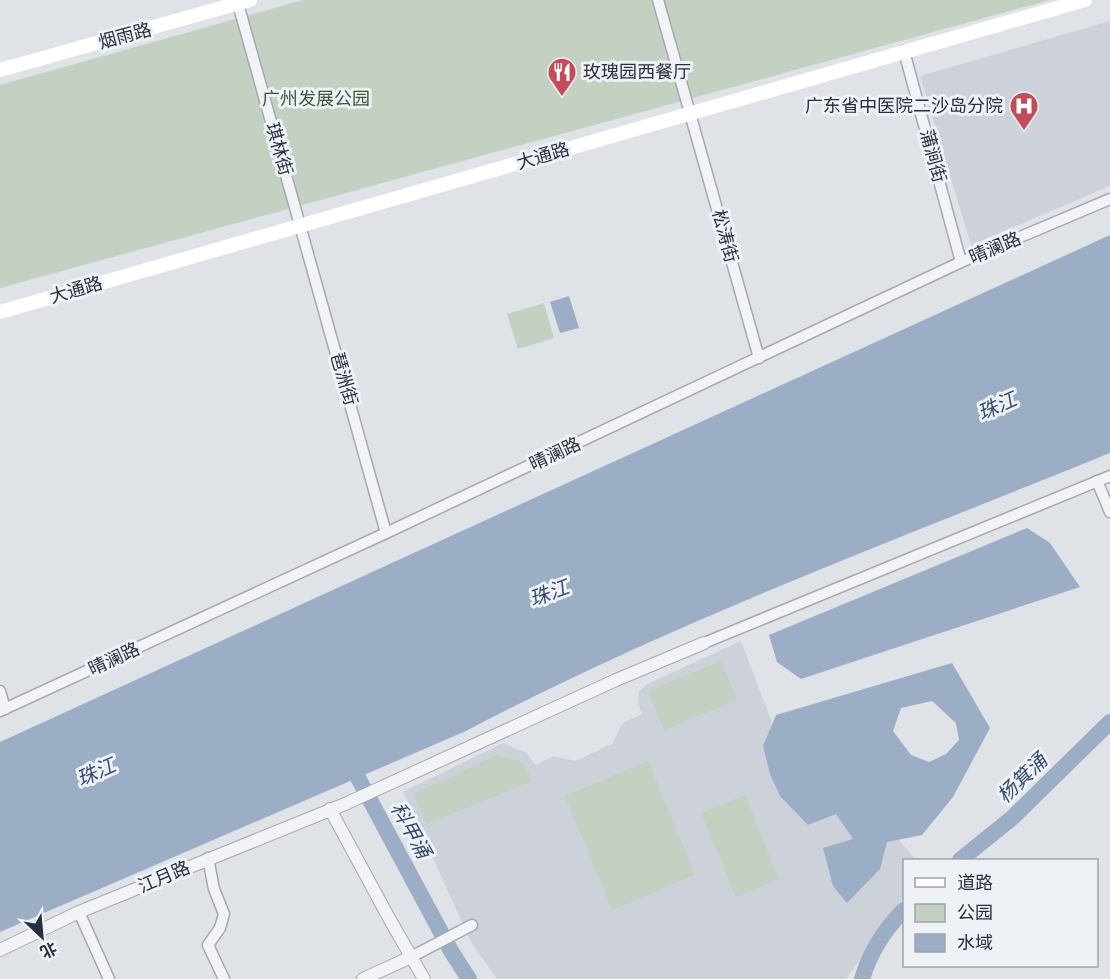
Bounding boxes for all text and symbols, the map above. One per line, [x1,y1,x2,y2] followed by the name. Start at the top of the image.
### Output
[96,19,154,53] street label: 烟雨路
[546,56,578,98] restaurant icon: 玫瑰园西餐厅
[583,62,691,82] place label: 玫瑰园西餐厅
[262,89,370,109] park label: 广州发展公园
[1008,90,1040,132] hospital icon: 广东省中医院二沙岛分院
[805,96,1003,116] place label: 广东省中医院二沙岛分院
[262,120,296,178] street label: 琪林街
[916,127,950,185] street label: 蒲涧街
[514,139,572,173] street label: 大通路
[708,207,742,265] street label: 松涛街
[966,228,1024,268] street label: 晴澜路
[47,273,105,307] street label: 大通路
[327,350,361,408] street label: 琶洲街
[974,387,1022,424] water label: 珠江
[526,434,584,474] street label: 晴澜路
[526,575,573,610] water label: 珠江
[85,639,143,679] street label: 晴澜路
[993,748,1053,807] water label: 杨箕涌
[73,753,121,790] water label: 珠江
[387,798,436,863] water label: 科甲涌
[135,857,193,897] street label: 江月路
[903,859,1098,967] legend
[957,873,993,893] text: 道路
[957,903,993,923] text: 公园
[12,907,72,967] north arrow
[957,933,993,953] text: 水域
[37,939,59,961] text: 北

